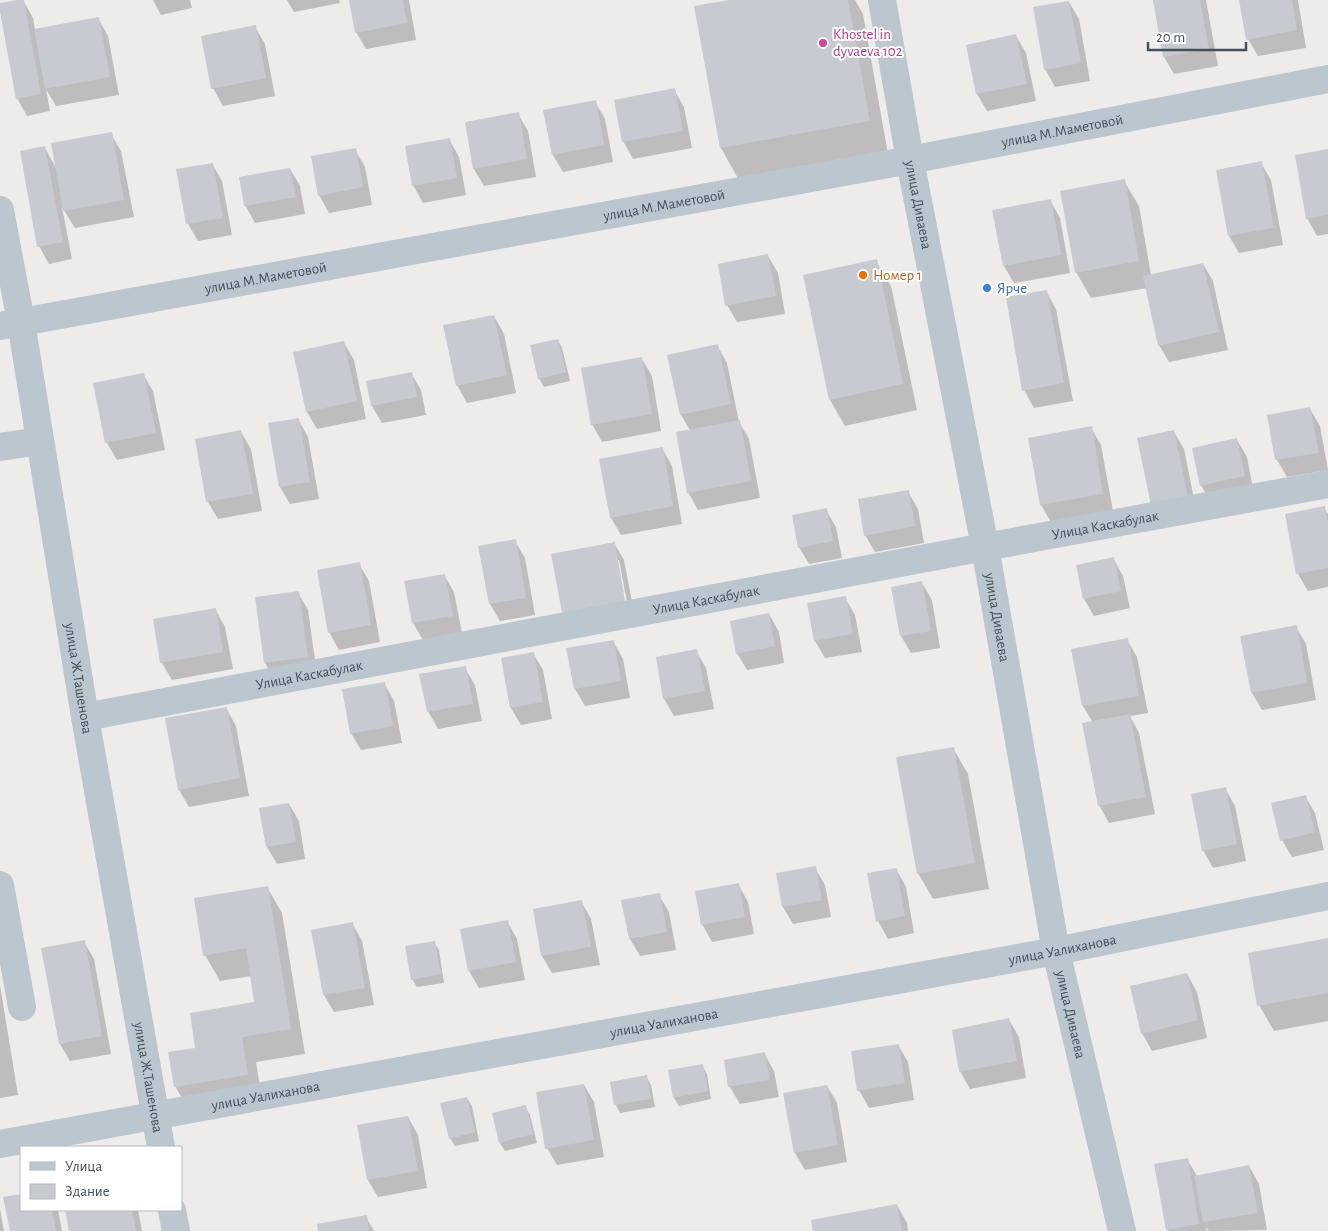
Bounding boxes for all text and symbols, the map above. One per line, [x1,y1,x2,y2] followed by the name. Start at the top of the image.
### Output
[1148,20,1246,52] scale bar
[833,27,903,59] place label: Khostel in dyvaeva 102
[1156,30,1185,45] text: 20 m
[817,37,829,49] marker: Khostel in dyvaeva 102
[999,112,1124,150] street label: улица М.Маметовой
[902,158,934,251] street label: улица Диваева
[601,187,726,224] street label: улица М.Маметовой
[203,260,328,297] street label: улица М.Маметовой
[873,268,922,283] place label: Номер 1
[857,269,869,281] marker: Номер 1
[997,281,1027,296] place label: Ярче
[981,282,993,294] marker: Ярче
[1050,508,1160,543] street label: Улица Каскабулак
[981,571,1012,663] street label: улица Диваева
[651,583,761,618] street label: Улица Каскабулак
[62,621,95,735] street label: улица Ж.Ташенова
[254,658,364,693] street label: Улица Каскабулак
[1006,932,1118,968] street label: улица Уалиханова
[1053,968,1088,1060] street label: улица Диваева
[608,1006,719,1041] street label: улица Уалиханова
[131,1020,165,1134] street label: улица Ж.Ташенова
[209,1079,321,1113] street label: улица Уалиханова
[20,1146,182,1211] legend
[65,1159,102,1174] text: Улица
[65,1184,110,1199] text: Здание

